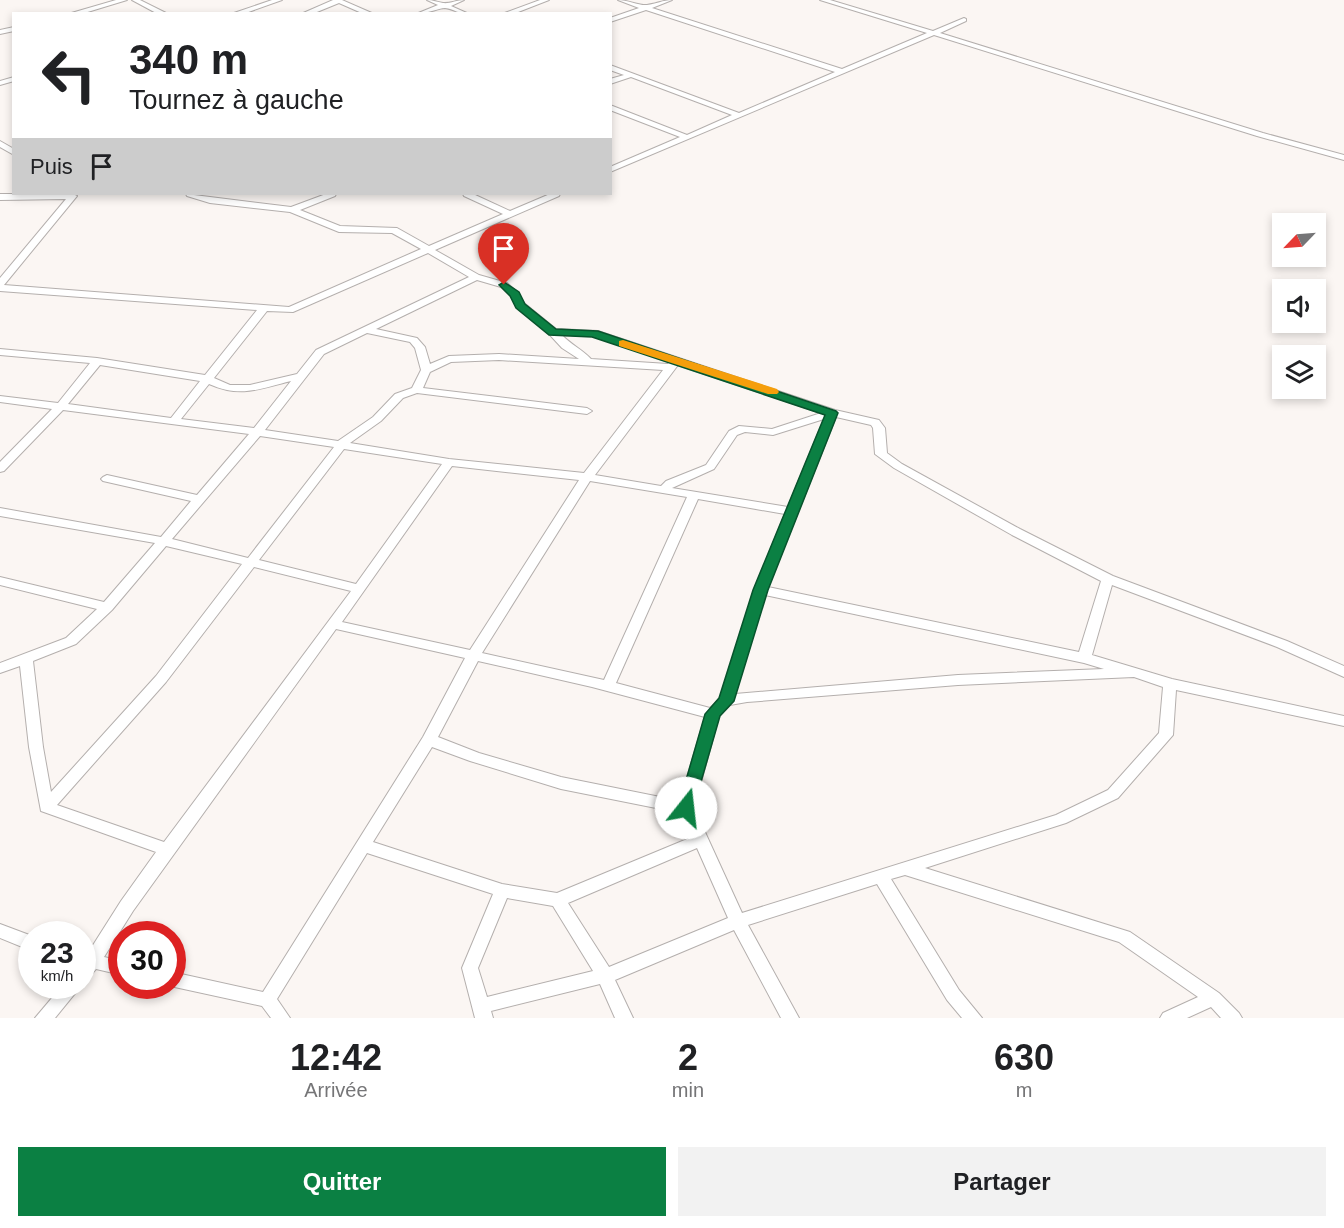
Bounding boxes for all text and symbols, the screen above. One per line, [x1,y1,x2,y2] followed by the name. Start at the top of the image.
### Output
[30,36,108,114] icon: left
[129,36,248,83] text: 340 m
[129,85,344,115] text: Tournez à gauche
[85,150,118,183] icon: arrive
[30,154,73,179] text: Puis
[1272,213,1326,267] north arrow
[1272,213,1326,399] map controls
[478,223,529,285] pin
[487,232,520,265] icon: arrive
[1272,279,1326,333] button: sound
[1272,345,1326,399] button: layers
[654,776,718,840] position arrow
[108,921,186,999] speed limit sign: 30
[40,936,74,969] text: 23
[41,967,73,984] text: km/h
[290,1037,382,1078] text: 12:42
[678,1037,698,1078] text: 2
[994,1037,1054,1078] text: 630
[304,1079,368,1101] text: Arrivée
[672,1079,704,1101] text: min
[1016,1079,1032,1101] text: m
[18,1147,666,1216] button: Quitter
[678,1147,1326,1216] button: Partager

